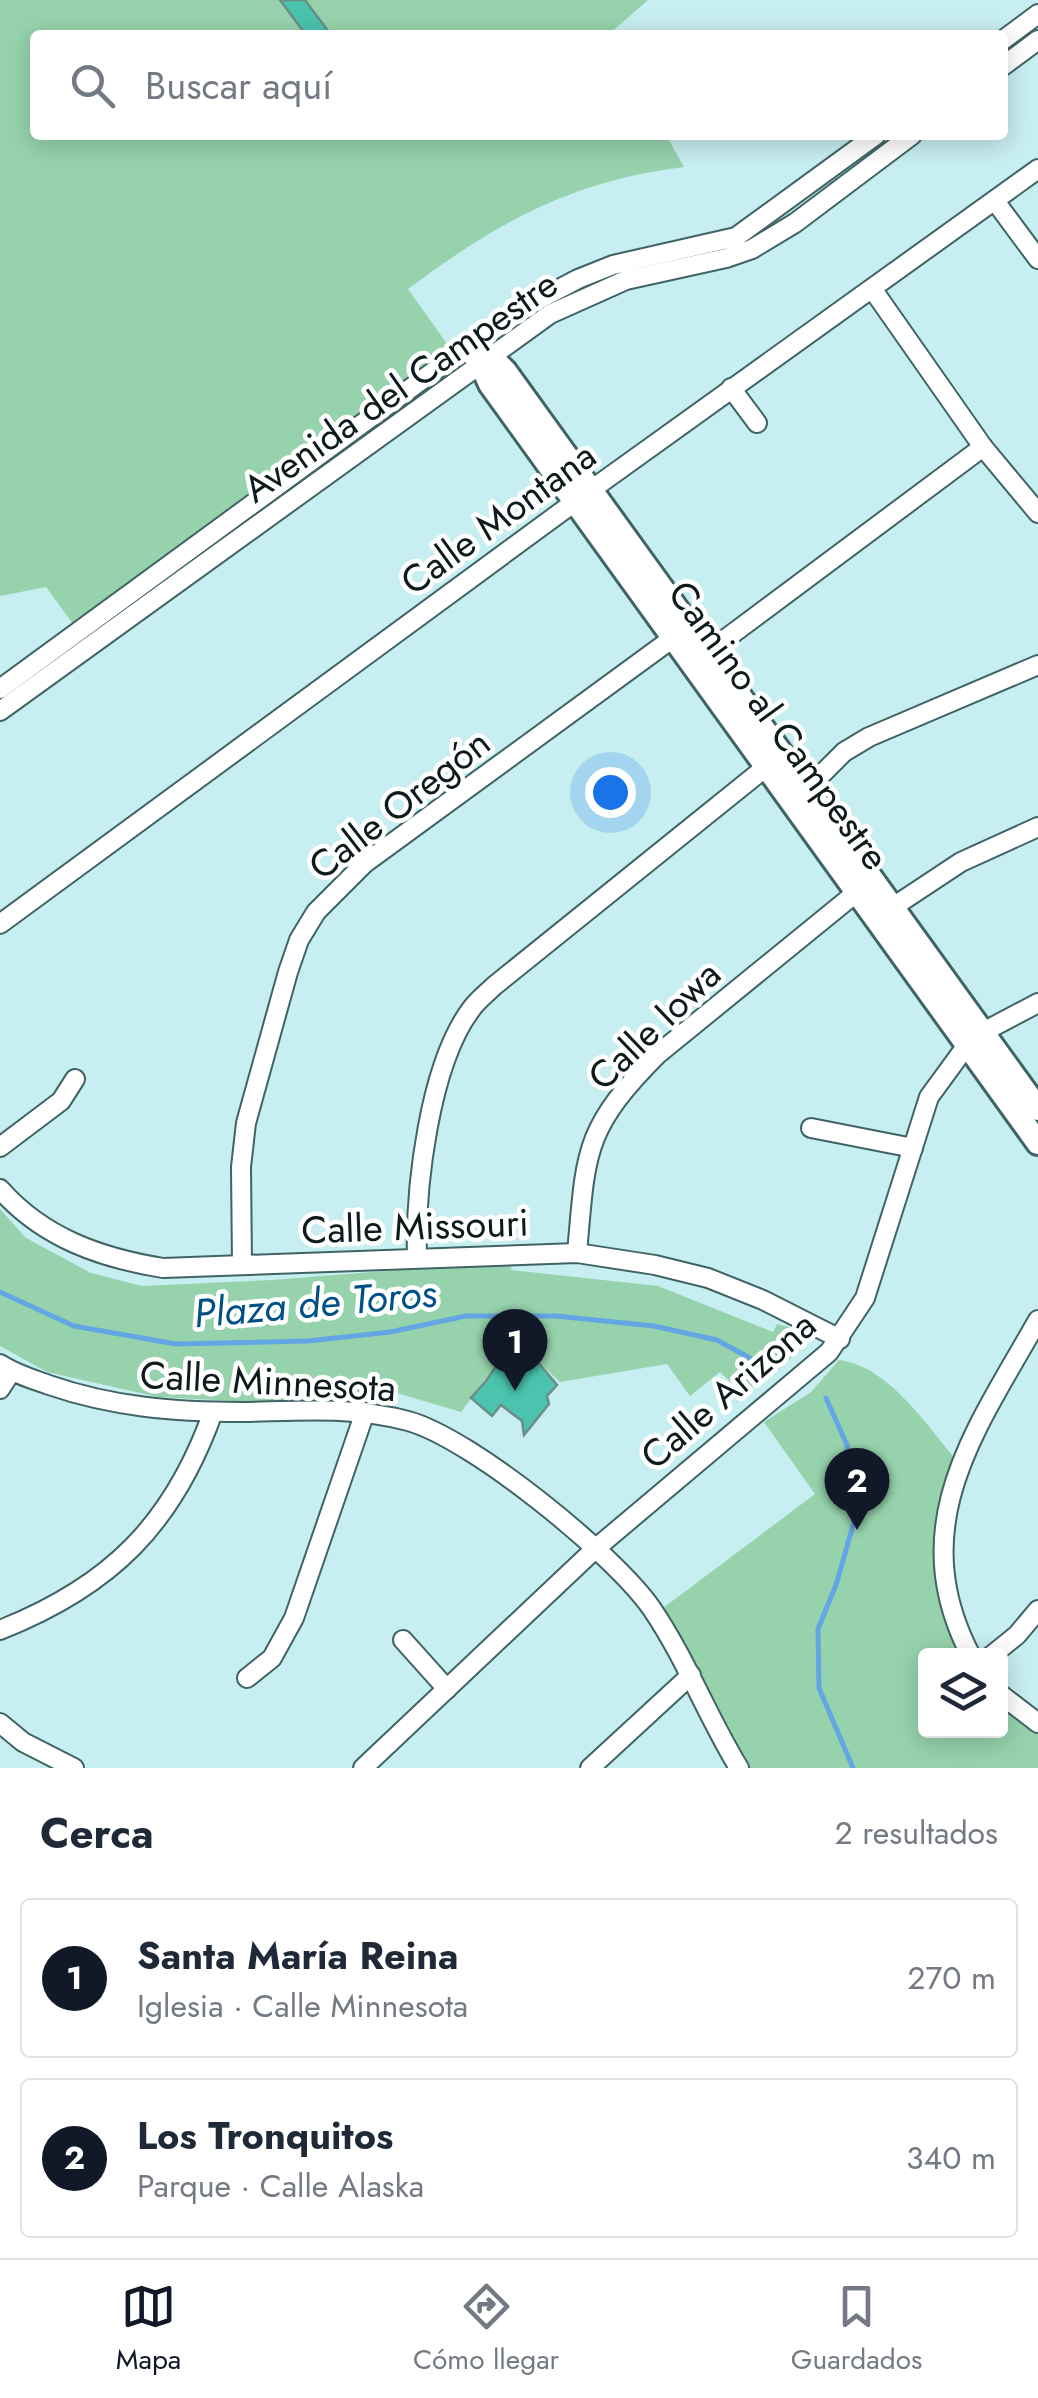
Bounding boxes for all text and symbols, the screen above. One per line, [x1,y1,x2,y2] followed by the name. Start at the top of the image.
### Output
[30,30,1008,140] search box
[65,58,120,113] icon: search
[145,58,332,113] text: Buscar aquí
[231,256,569,516] street label: Avenida del Campestre
[389,428,607,608] street label: Calle Montana
[655,569,903,881] street label: Camino al Campestre
[297,715,501,893] street label: Calle Oregón
[585,767,636,818] your location
[575,947,733,1103] street label: Calle Iowa
[300,1195,530,1257] street label: Calle Missouri
[191,1263,439,1342] water label: Plaza de Toros
[628,1298,828,1482] street label: Calle Arizona
[482,1308,548,1391] pin: 1
[139,1347,397,1415] street label: Calle Minnesota
[824,1448,890,1530] pin: 2
[918,1648,1008,1738] map controls
[918,1648,1008,1738] button: layers
[40,1803,154,1864] text: Cerca
[834,1810,998,1856] text: 2 resultados
[137,1928,459,1983] text: Santa María Reina
[66,1955,83,2001] text: 1
[907,1955,996,2001] text: 270 m
[137,1983,468,2029] text: Iglesia · Calle Minnesota
[137,2108,393,2163] text: Los Tronquitos
[64,2135,85,2181] text: 2
[906,2135,996,2181] text: 340 m
[137,2163,424,2209] text: Parque · Calle Alaska
[116,2279,181,2380] tab: Mapa
[413,2279,559,2380] tab: Cómo llegar
[791,2279,922,2380] tab: Guardados

